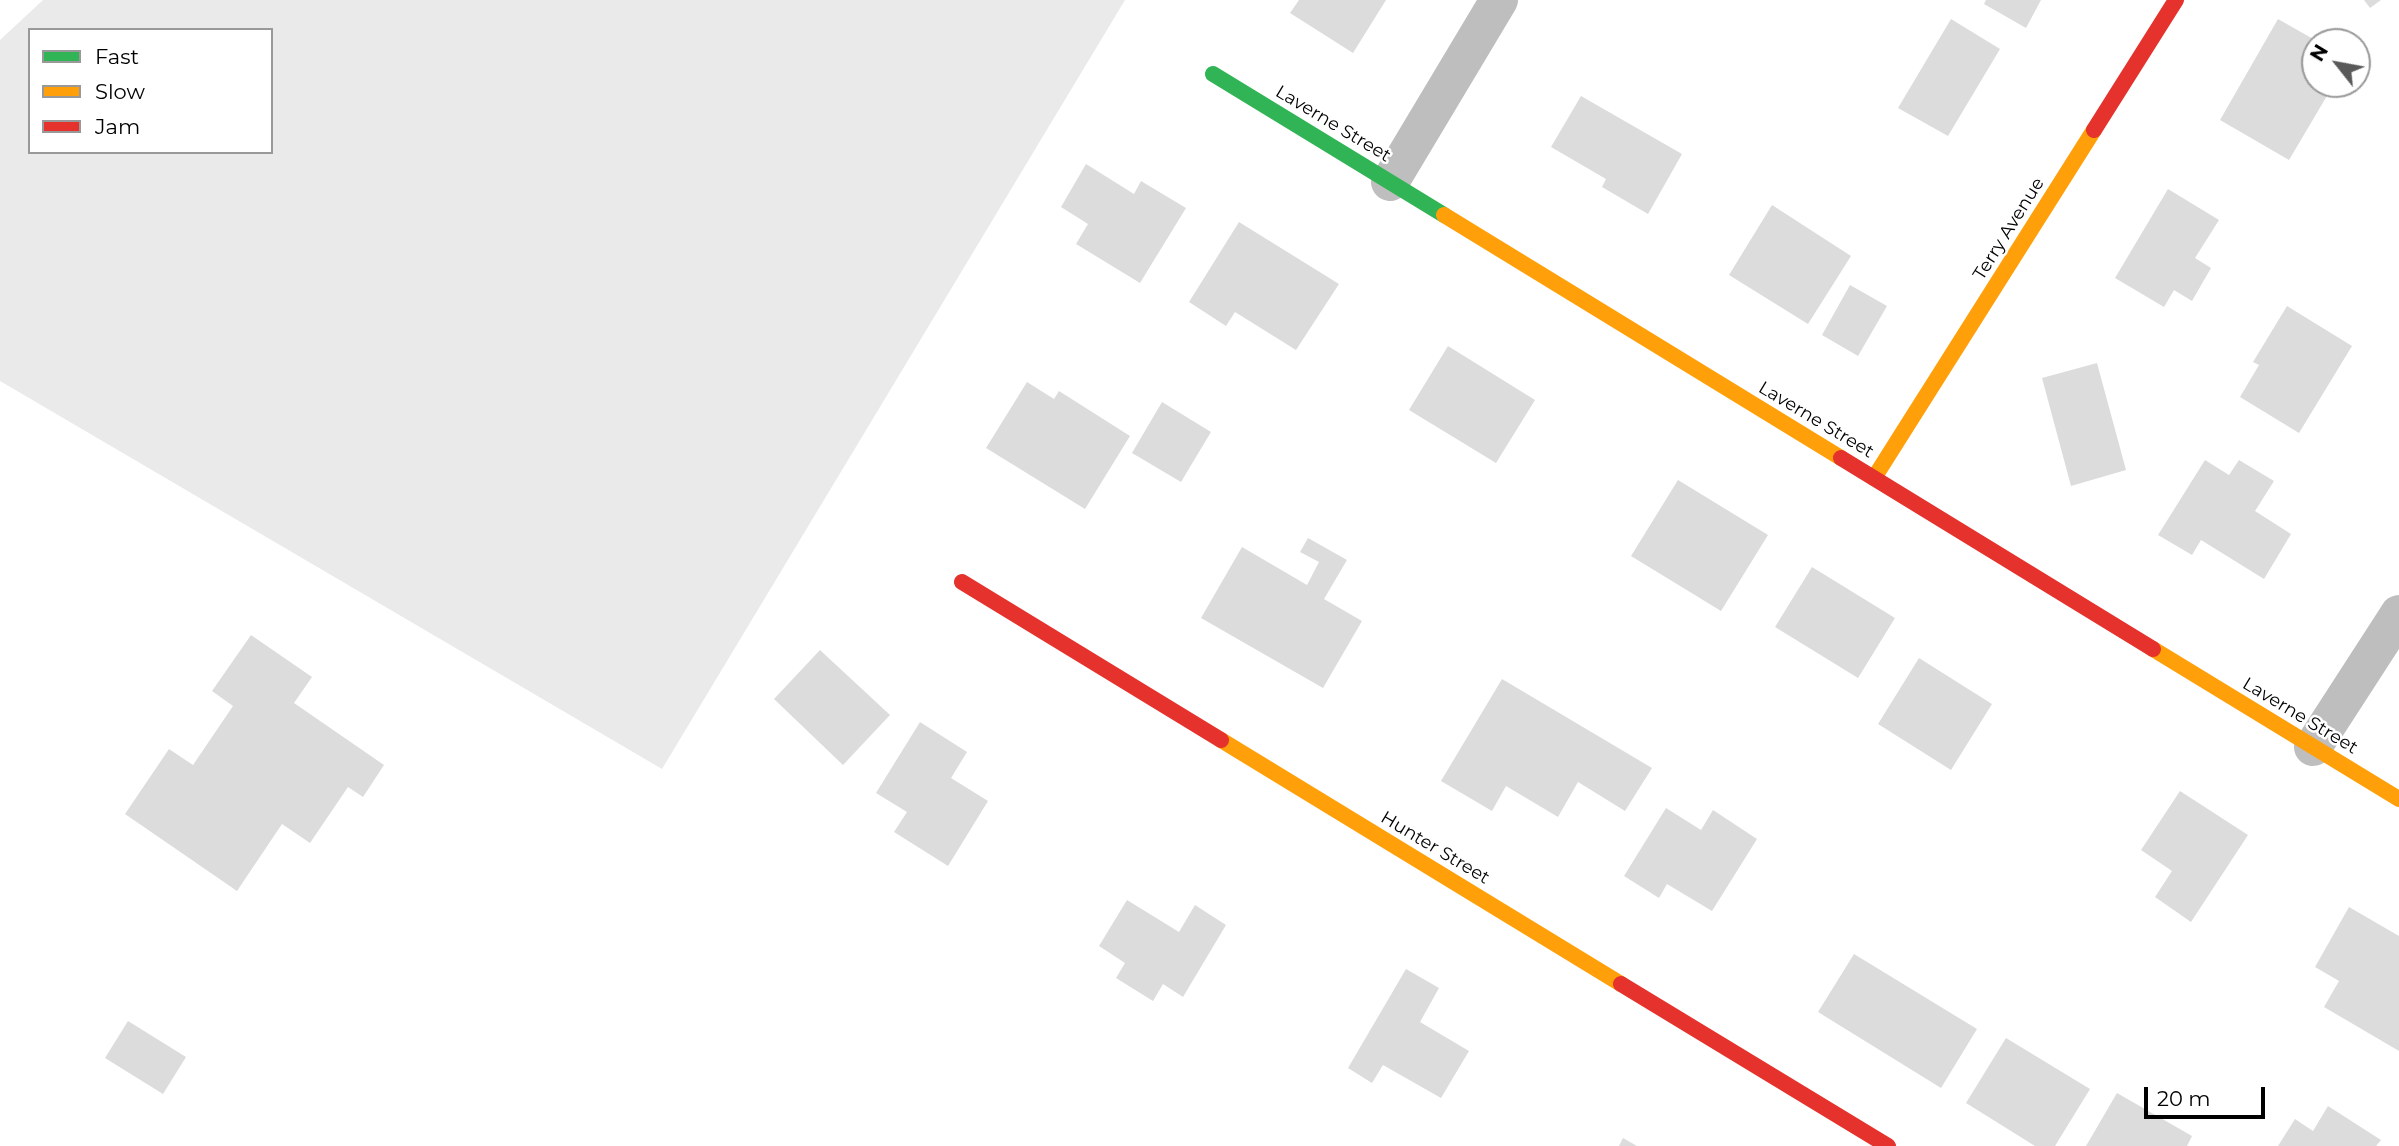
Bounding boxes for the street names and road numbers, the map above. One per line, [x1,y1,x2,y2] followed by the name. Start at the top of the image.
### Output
[1271,81,1395,167] street label: Laverne Street
[1969,174,2049,284] street label: Terry Avenue
[1754,377,1878,463] street label: Laverne Street
[2238,673,2362,759] street label: Laverne Street
[1377,807,1493,889] street label: Hunter Street

